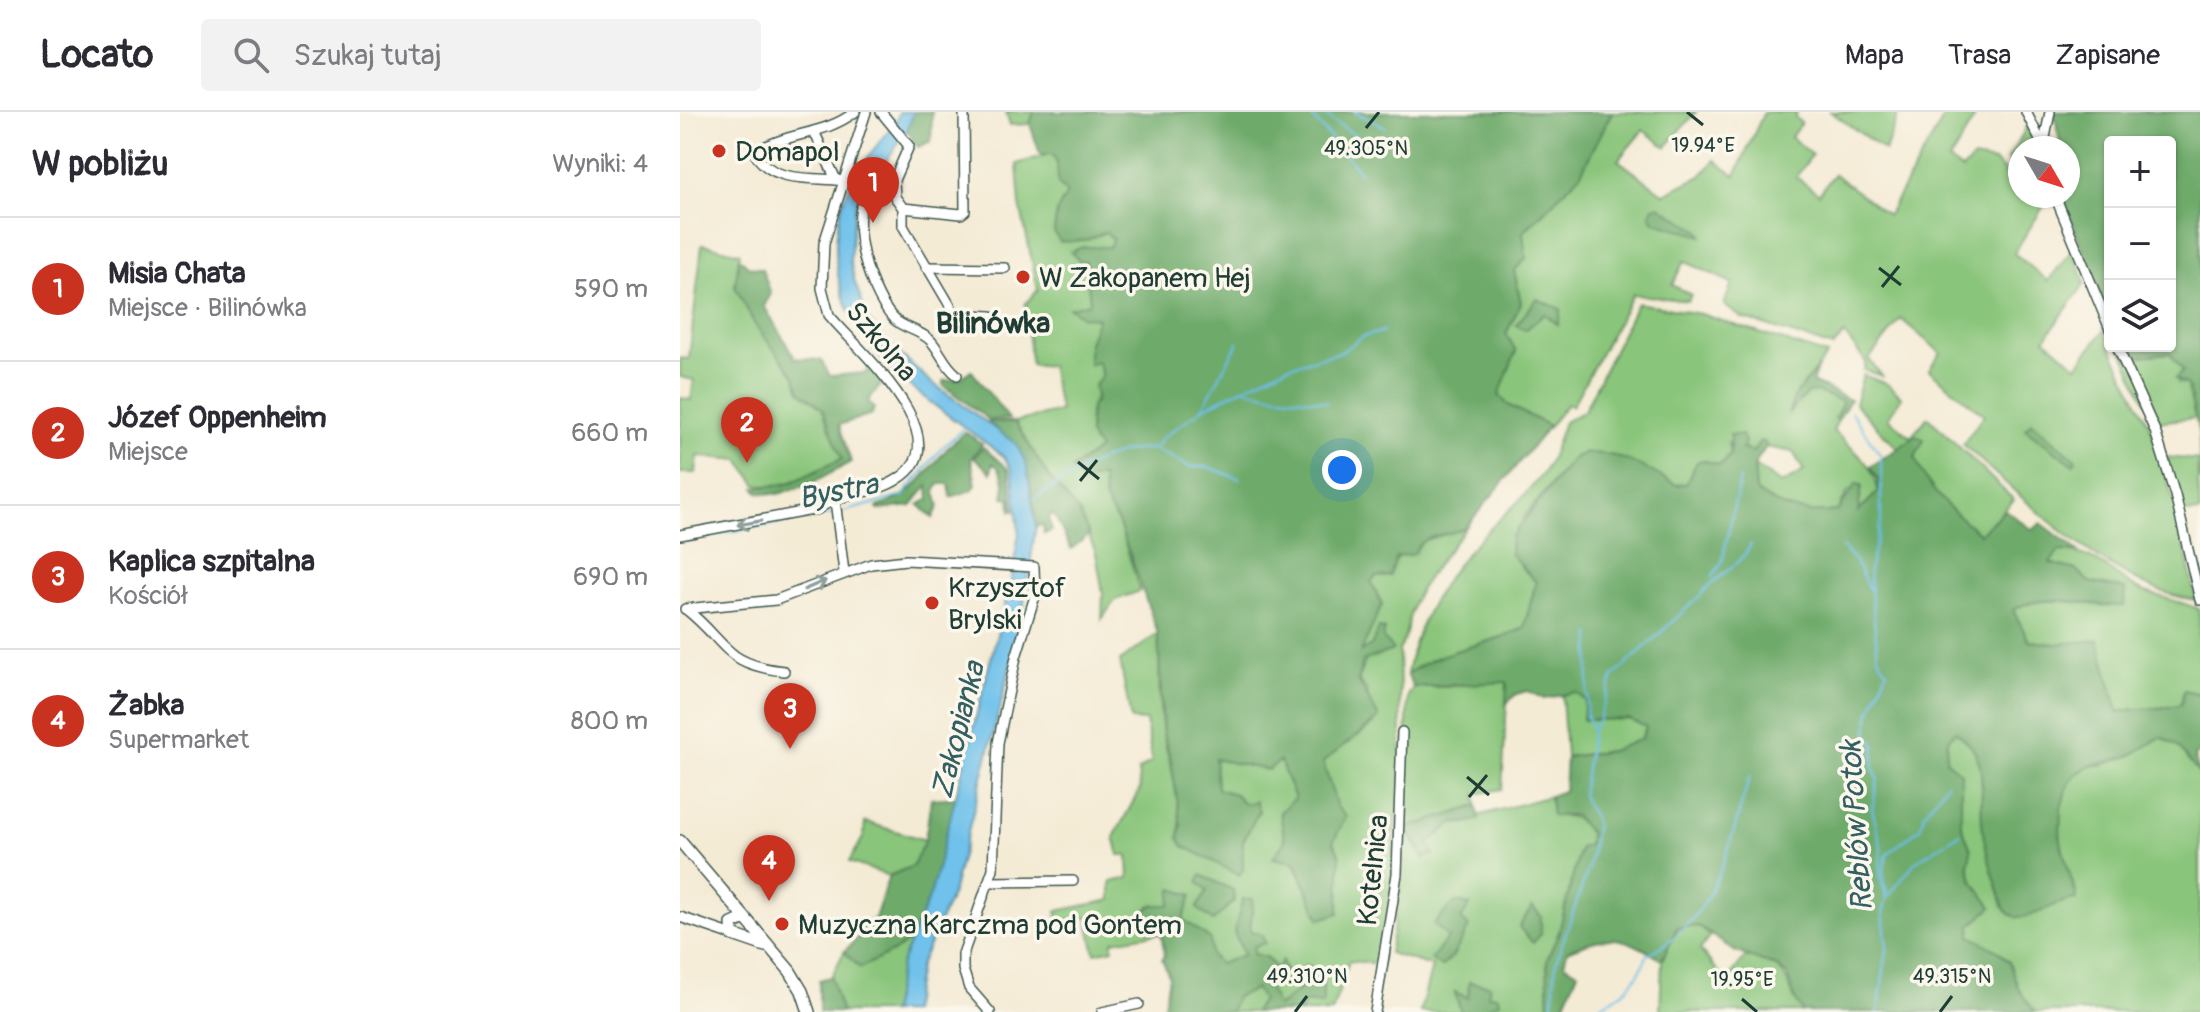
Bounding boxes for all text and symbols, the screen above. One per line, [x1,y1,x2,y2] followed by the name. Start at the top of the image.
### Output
[201,19,761,91] search box
[40,31,153,79] text: Locato
[229,33,273,77] icon: search
[293,37,442,74] text: Szukaj tutaj
[1845,38,1904,73] text: Mapa
[1948,38,2011,73] text: Trasa
[2055,38,2160,73] text: Zapisane
[1671,133,1735,158] text: 19.94°E
[735,135,840,170] place label: Domapol
[1324,136,1408,161] text: 49.305°N
[2008,136,2080,208] north arrow
[2104,136,2176,352] map controls
[2104,136,2176,208] button: +
[710,142,728,160] marker: Domapol
[32,143,168,186] text: W pobliżu
[552,148,648,180] text: Wyniki: 4
[847,157,899,223] pin: 1
[2104,208,2176,280] button: −
[108,255,246,292] text: Misia Chata
[1039,261,1251,296] place label: W Zakopanem Hej
[1014,268,1032,286] marker: W Zakopanem Hej
[53,273,63,305] text: 1
[574,273,648,305] text: 590 m
[2104,280,2176,352] button: layers
[108,292,307,324] text: Miejsce · Bilinówka
[838,295,924,389] street label: Szkolna
[936,305,1050,342] district label: Bilinówka
[721,397,773,463] pin: 2
[108,399,327,436] text: Józef Oppenheim
[51,417,65,449] text: 2
[571,417,648,449] text: 660 m
[108,436,188,468] text: Miejsce
[1322,450,1362,490] your location
[795,465,883,517] water label: Bystra
[737,516,762,531] one-way arrow
[108,543,315,580] text: Kaplica szpitalna
[51,561,65,593] text: 3
[573,561,648,593] text: 690 m
[948,571,1066,638] place label: Krzysztof Brylski
[802,577,827,592] one-way arrow
[108,580,188,612] text: Kościół
[923,594,941,612] marker: Krzysztof Brylski
[924,656,994,802] water label: Zakopianka
[764,683,816,749] pin: 3
[108,687,185,724] text: Żabka
[50,705,66,737] text: 4
[571,705,648,737] text: 800 m
[108,724,249,756] text: Supermarket
[1832,737,1881,912] water label: Reblów Potok
[1350,813,1397,928] street label: Kotelnica
[743,835,795,901] pin: 4
[798,908,1182,943] place label: Muzyczna Karczma pod Gontem
[773,915,791,933] marker: Muzyczna Karczma pod Gontem
[1266,964,1348,989] text: 49.310°N
[1913,964,1991,989] text: 49.315°N
[1711,967,1773,992] text: 19.95°E

